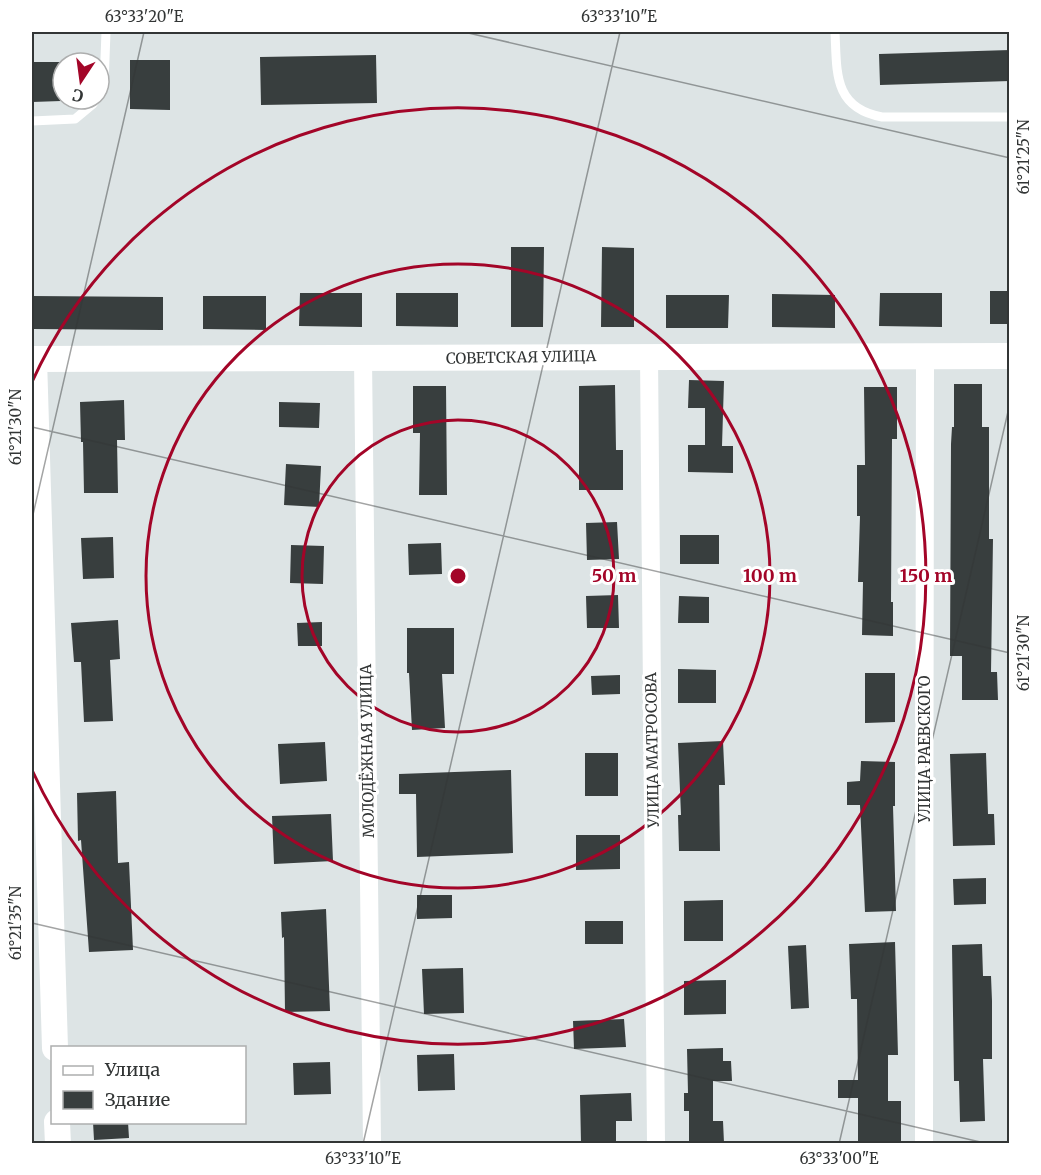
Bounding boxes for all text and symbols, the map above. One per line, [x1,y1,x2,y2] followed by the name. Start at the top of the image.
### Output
[105,7,184,26] text: 63°33'20"E
[581,7,657,26] text: 63°33'10"E
[51,51,111,111] north arrow
[70,85,85,107] text: С
[1014,119,1033,194] text: 61°21'25"N
[446,346,597,368] street label: СОВЕТСКАЯ УЛИЦА
[6,388,25,465] text: 61°21'30"N
[592,564,636,587] text: 50 m
[743,564,797,587] text: 100 m
[900,564,952,587] text: 150 m
[448,566,468,586] centre of rings
[1014,614,1033,691] text: 61°21'30"N
[356,664,378,838] street label: МОЛОДЁЖНАЯ УЛИЦА
[641,672,663,829] street label: УЛИЦА МАТРОСОВА
[915,675,934,824] street label: УЛИЦА РАЕВСКОГО
[6,885,25,960] text: 61°21'35"N
[51,1046,246,1124] legend
[104,1058,160,1081] text: Улица
[105,1088,170,1111] text: Здание
[325,1149,401,1168] text: 63°33'10"E
[799,1149,879,1168] text: 63°33'00"E

